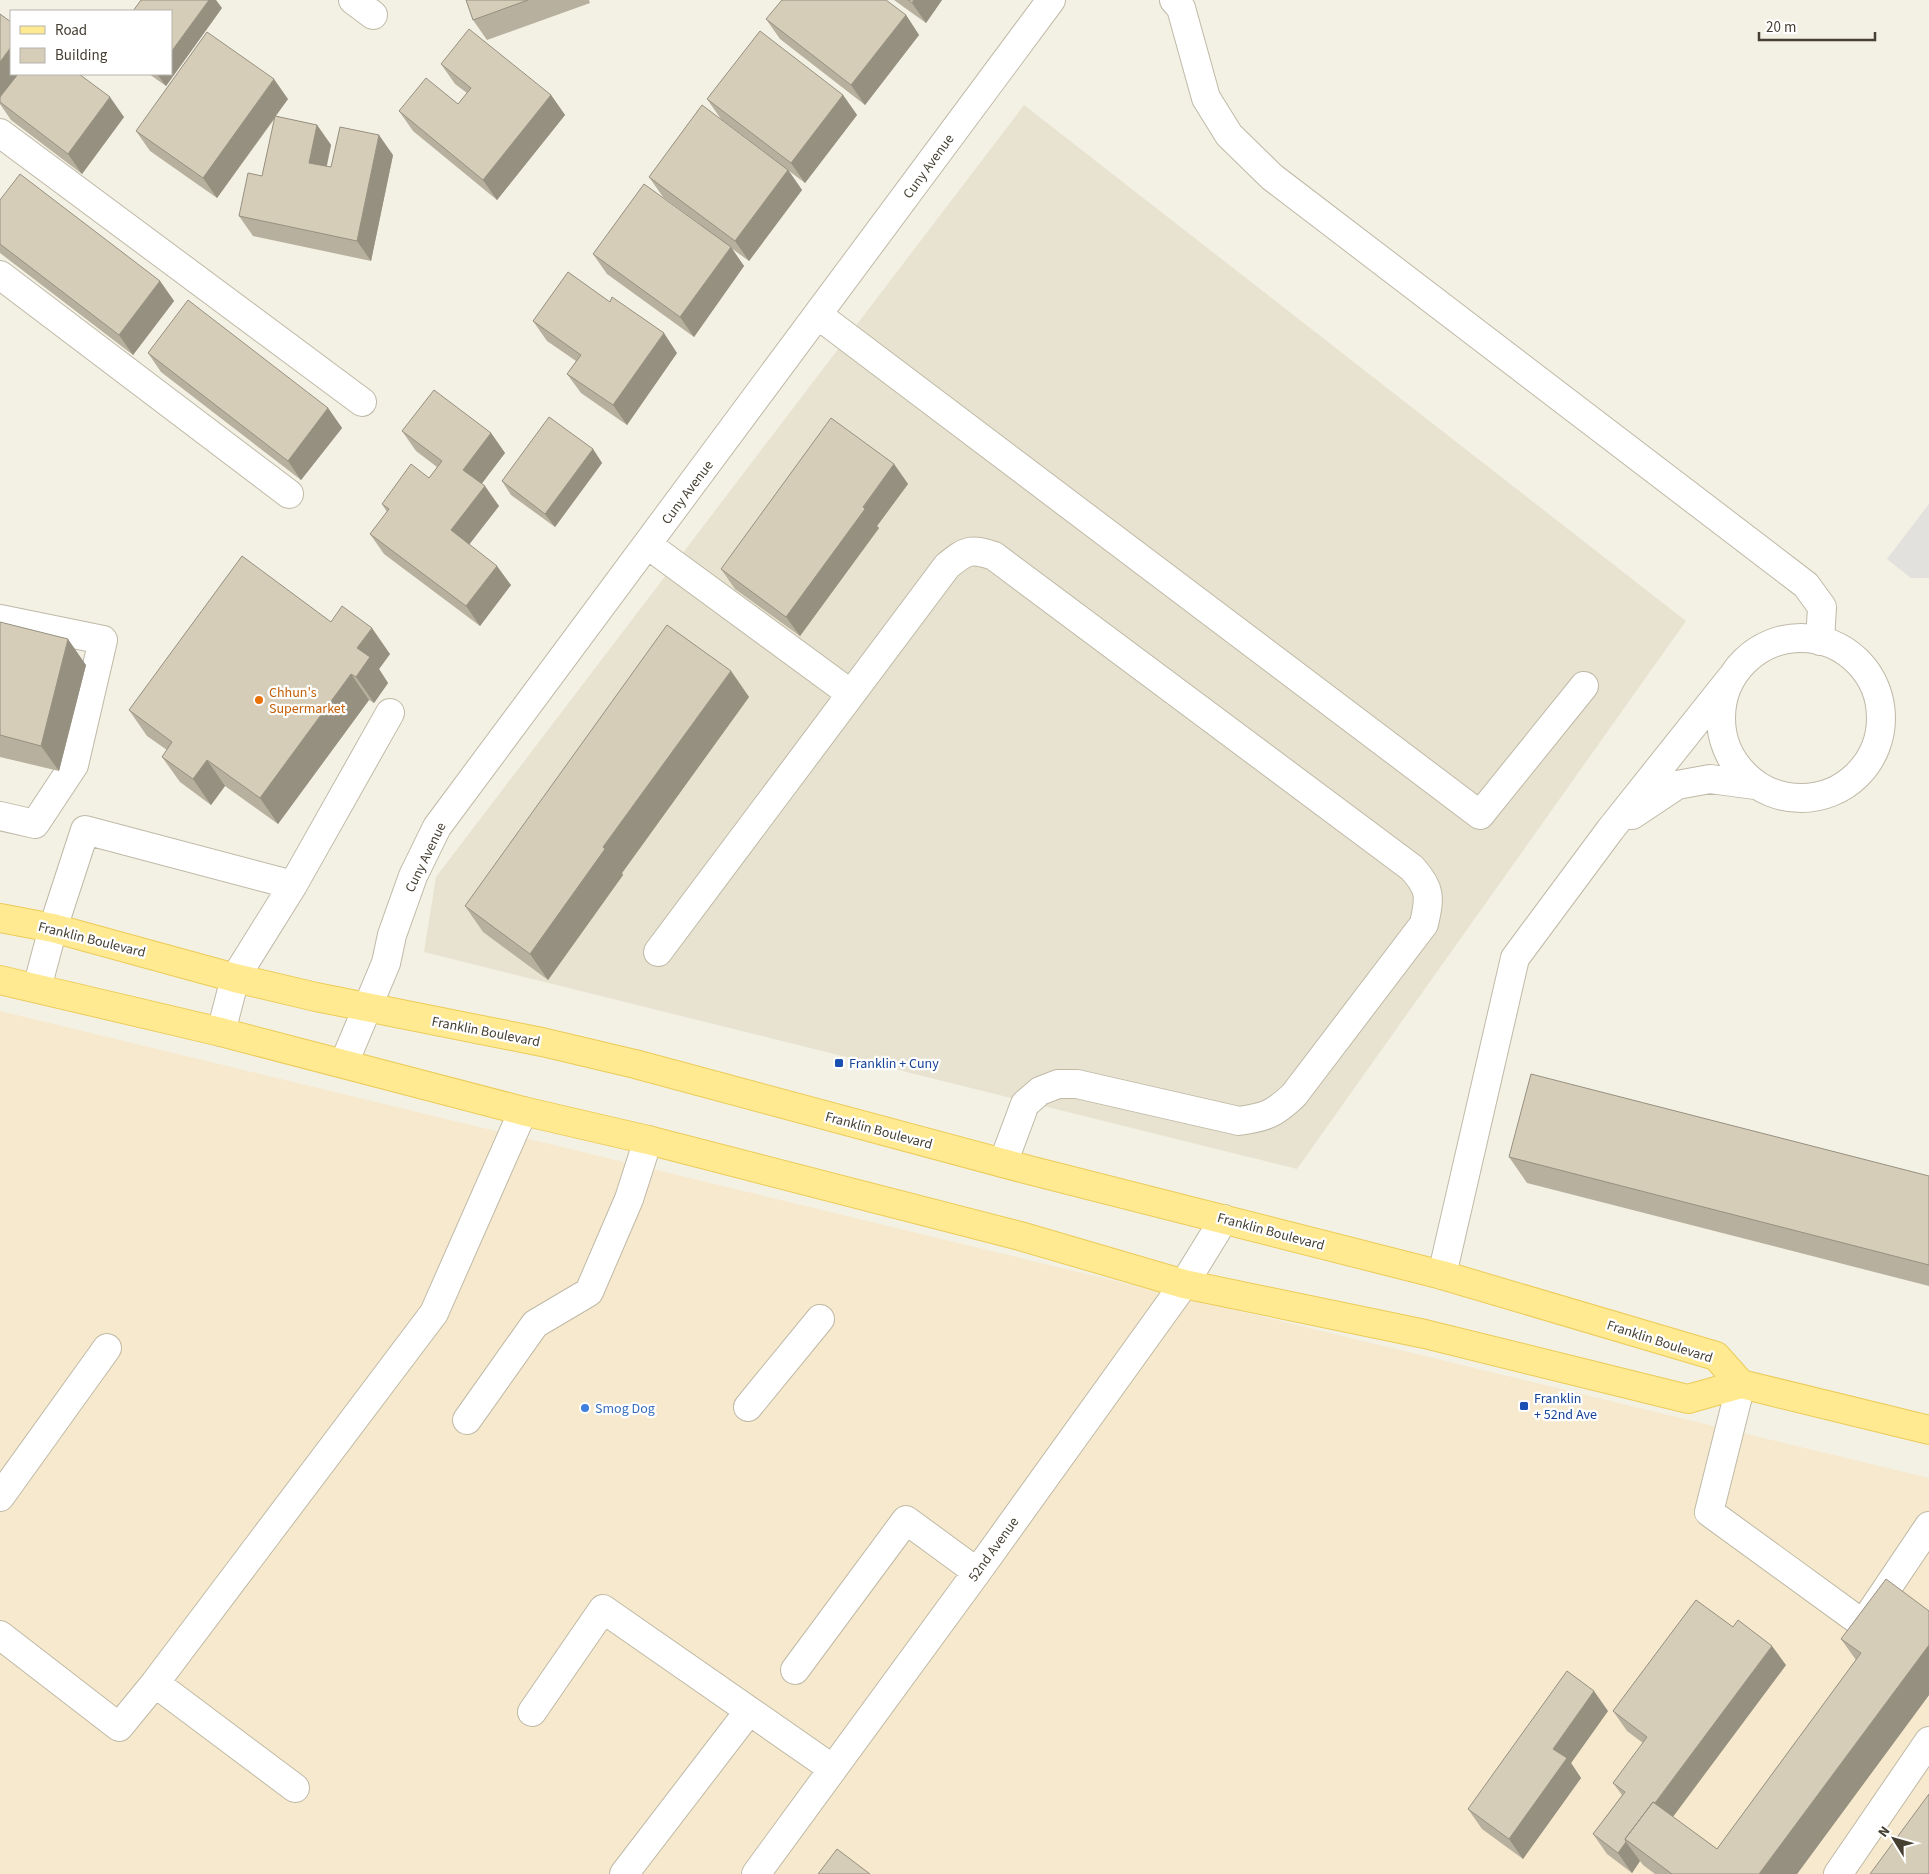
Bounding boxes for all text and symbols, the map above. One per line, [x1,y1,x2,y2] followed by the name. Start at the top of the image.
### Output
[10,10,172,75] legend
[1759,10,1875,42] scale bar
[1766,17,1796,38] text: 20 m
[55,20,87,41] text: Road
[55,45,108,66] text: Building
[898,130,959,203] street label: Cuny Avenue
[657,456,719,529] street label: Cuny Avenue
[269,683,346,719] place label: Chhun's Supermarket
[253,694,265,706] marker: Chhun's Supermarket
[400,819,451,896] street label: Cuny Avenue
[36,917,148,963] street label: Franklin Boulevard
[430,1012,542,1052] street label: Franklin Boulevard
[849,1054,939,1074] place label: Franklin + Cuny
[833,1057,845,1069] marker: Franklin + Cuny
[823,1107,935,1155] street label: Franklin Boulevard
[1215,1208,1327,1256] street label: Franklin Boulevard
[1604,1315,1715,1368] street label: Franklin Boulevard
[1534,1389,1597,1425] place label: Franklin + 52nd Ave
[595,1399,655,1419] place label: Smog Dog
[1518,1400,1530,1412] marker: Franklin + 52nd Ave
[579,1402,591,1414] marker: Smog Dog
[964,1513,1024,1586] street label: 52nd Avenue
[1869,1814,1919,1864] north arrow
[1874,1822,1895,1842] text: N

